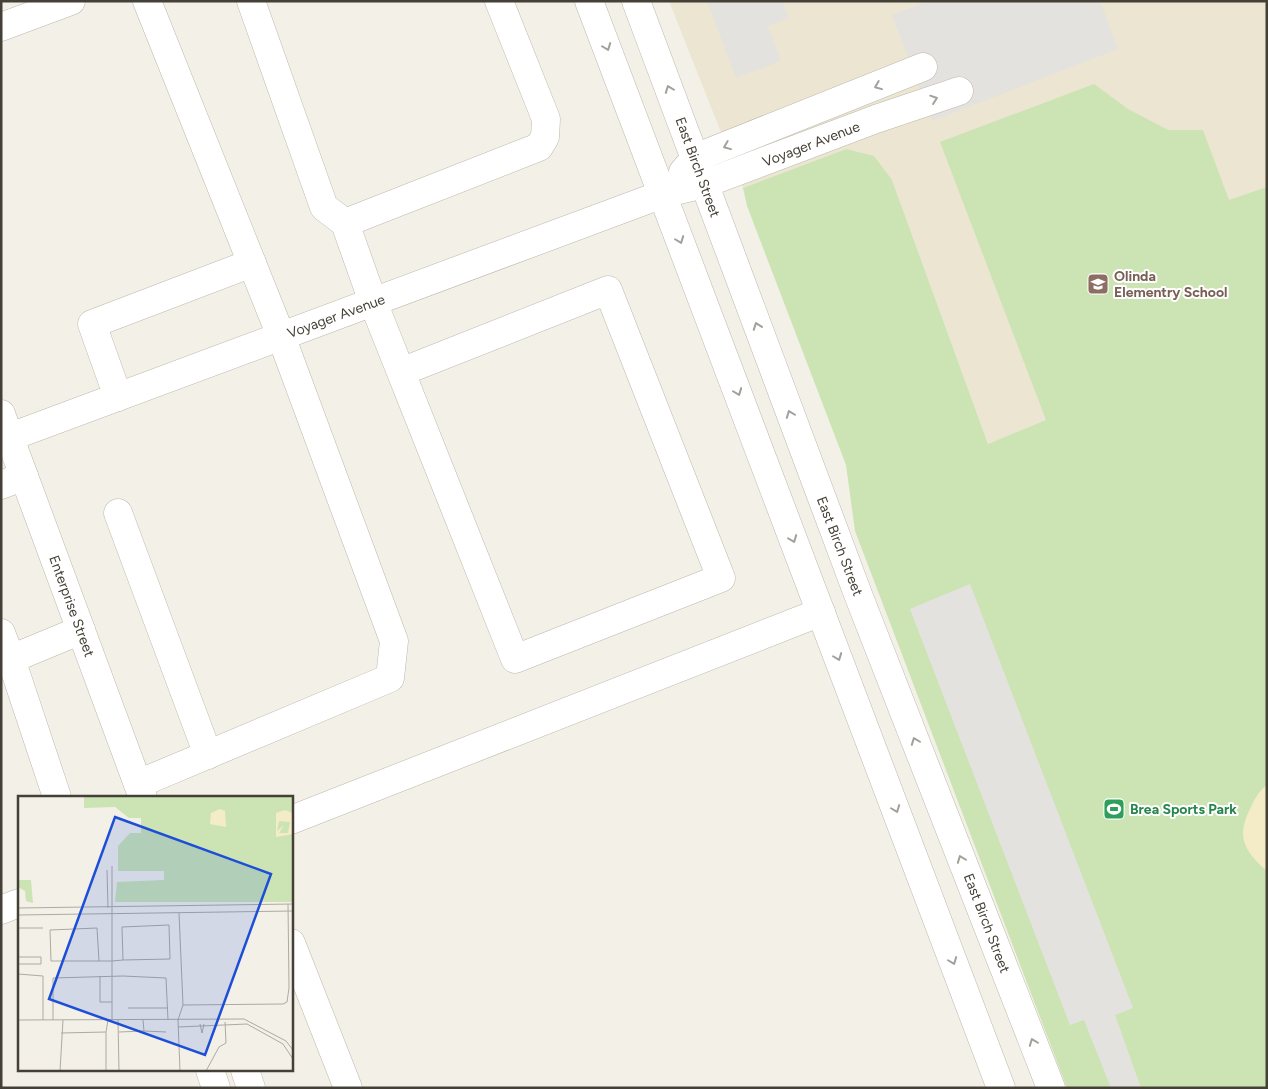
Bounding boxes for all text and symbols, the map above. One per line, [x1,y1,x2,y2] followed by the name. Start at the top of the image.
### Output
[601,42,611,51] one-way arrow
[874,79,883,90] one-way arrow
[665,86,675,94] one-way arrow
[929,95,938,105] one-way arrow
[672,115,724,220] street label: East Birch Street
[760,118,863,171] street label: Voyager Avenue
[723,139,732,150] one-way arrow
[674,235,684,243] one-way arrow
[1114,268,1228,301] place label: Olinda Elementry School
[1086,272,1110,296] school or university icon: Olinda Elementry School
[285,291,388,342] street label: Voyager Avenue
[753,322,763,331] one-way arrow
[732,387,742,395] one-way arrow
[786,410,796,419] one-way arrow
[813,494,866,598] street label: East Birch Street
[787,534,797,543] one-way arrow
[45,553,98,659] street label: Enterprise Street
[832,652,842,661] one-way arrow
[911,737,921,746] one-way arrow
[18,796,292,1072] inset map
[1102,797,1126,821] sports icon: Brea Sports Park
[1130,801,1237,818] place label: Brea Sports Park
[889,804,900,813] one-way arrow
[957,855,967,863] one-way arrow
[960,871,1013,975] street label: East Birch Street
[947,956,957,965] one-way arrow
[1029,1039,1039,1047] one-way arrow

